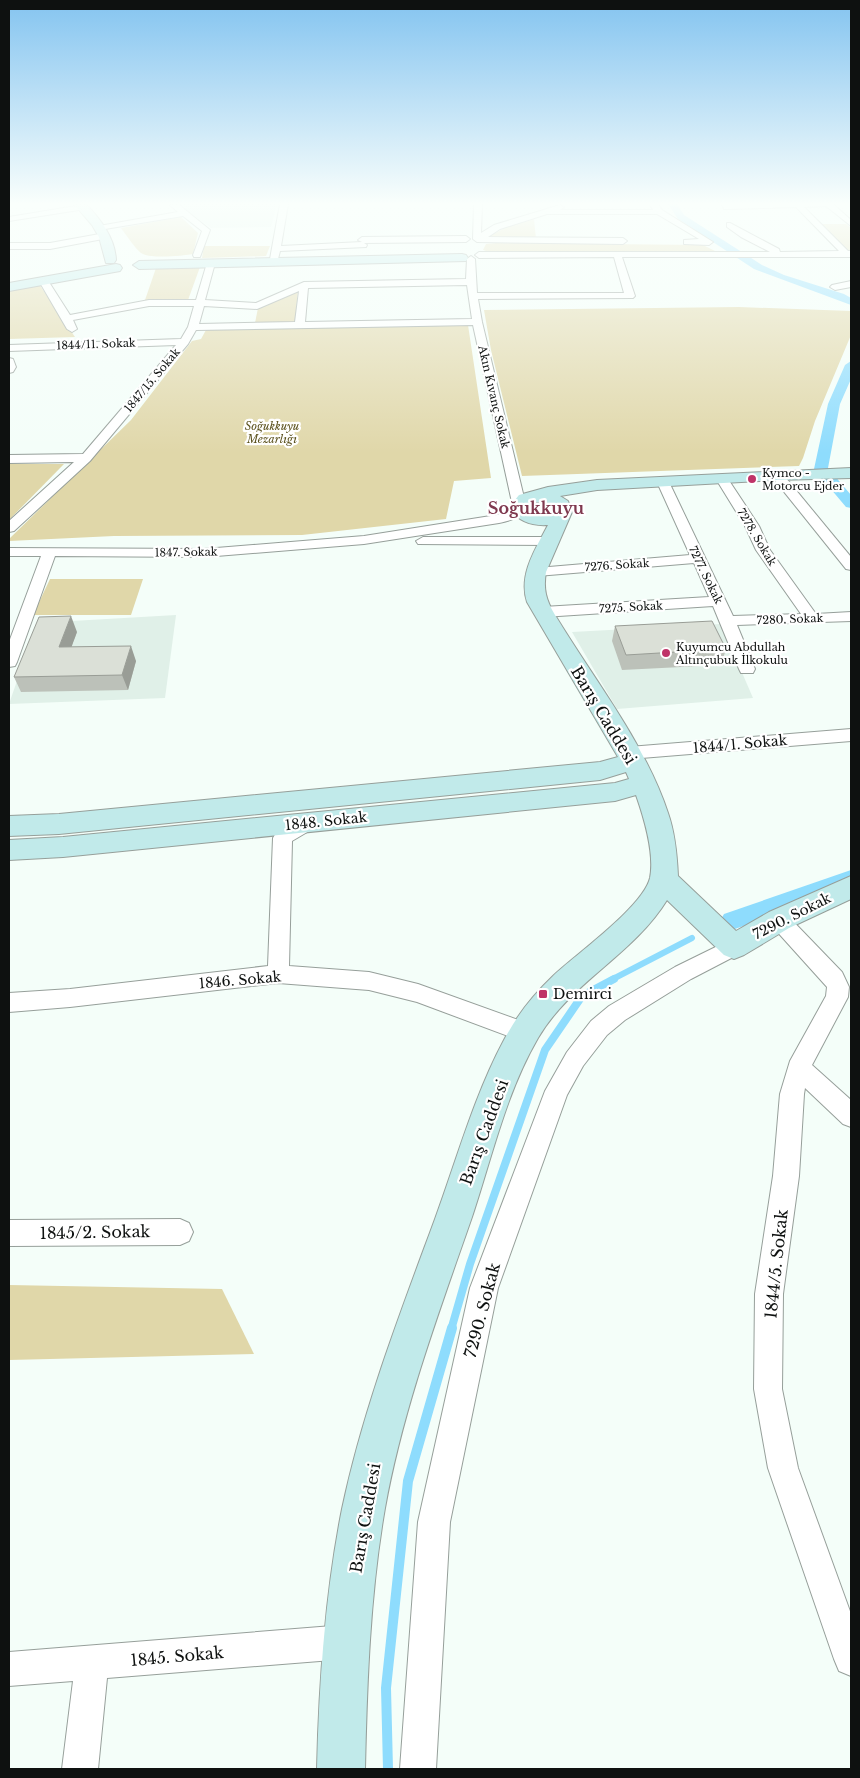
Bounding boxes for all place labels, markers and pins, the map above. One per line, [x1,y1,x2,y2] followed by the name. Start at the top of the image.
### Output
[762,466,845,493] place label: Kymco - Motorcu Ejder
[746,473,758,485] marker: Kymco - Motorcu Ejder
[675,640,789,667] place label: Kuyumcu Abdullah Altınçubuk İlkokulu
[660,647,672,659] marker: Kuyumcu Abdullah Altınçubuk İlkokulu
[553,985,612,1003] place label: Demirci
[537,988,549,1000] marker: Demirci

